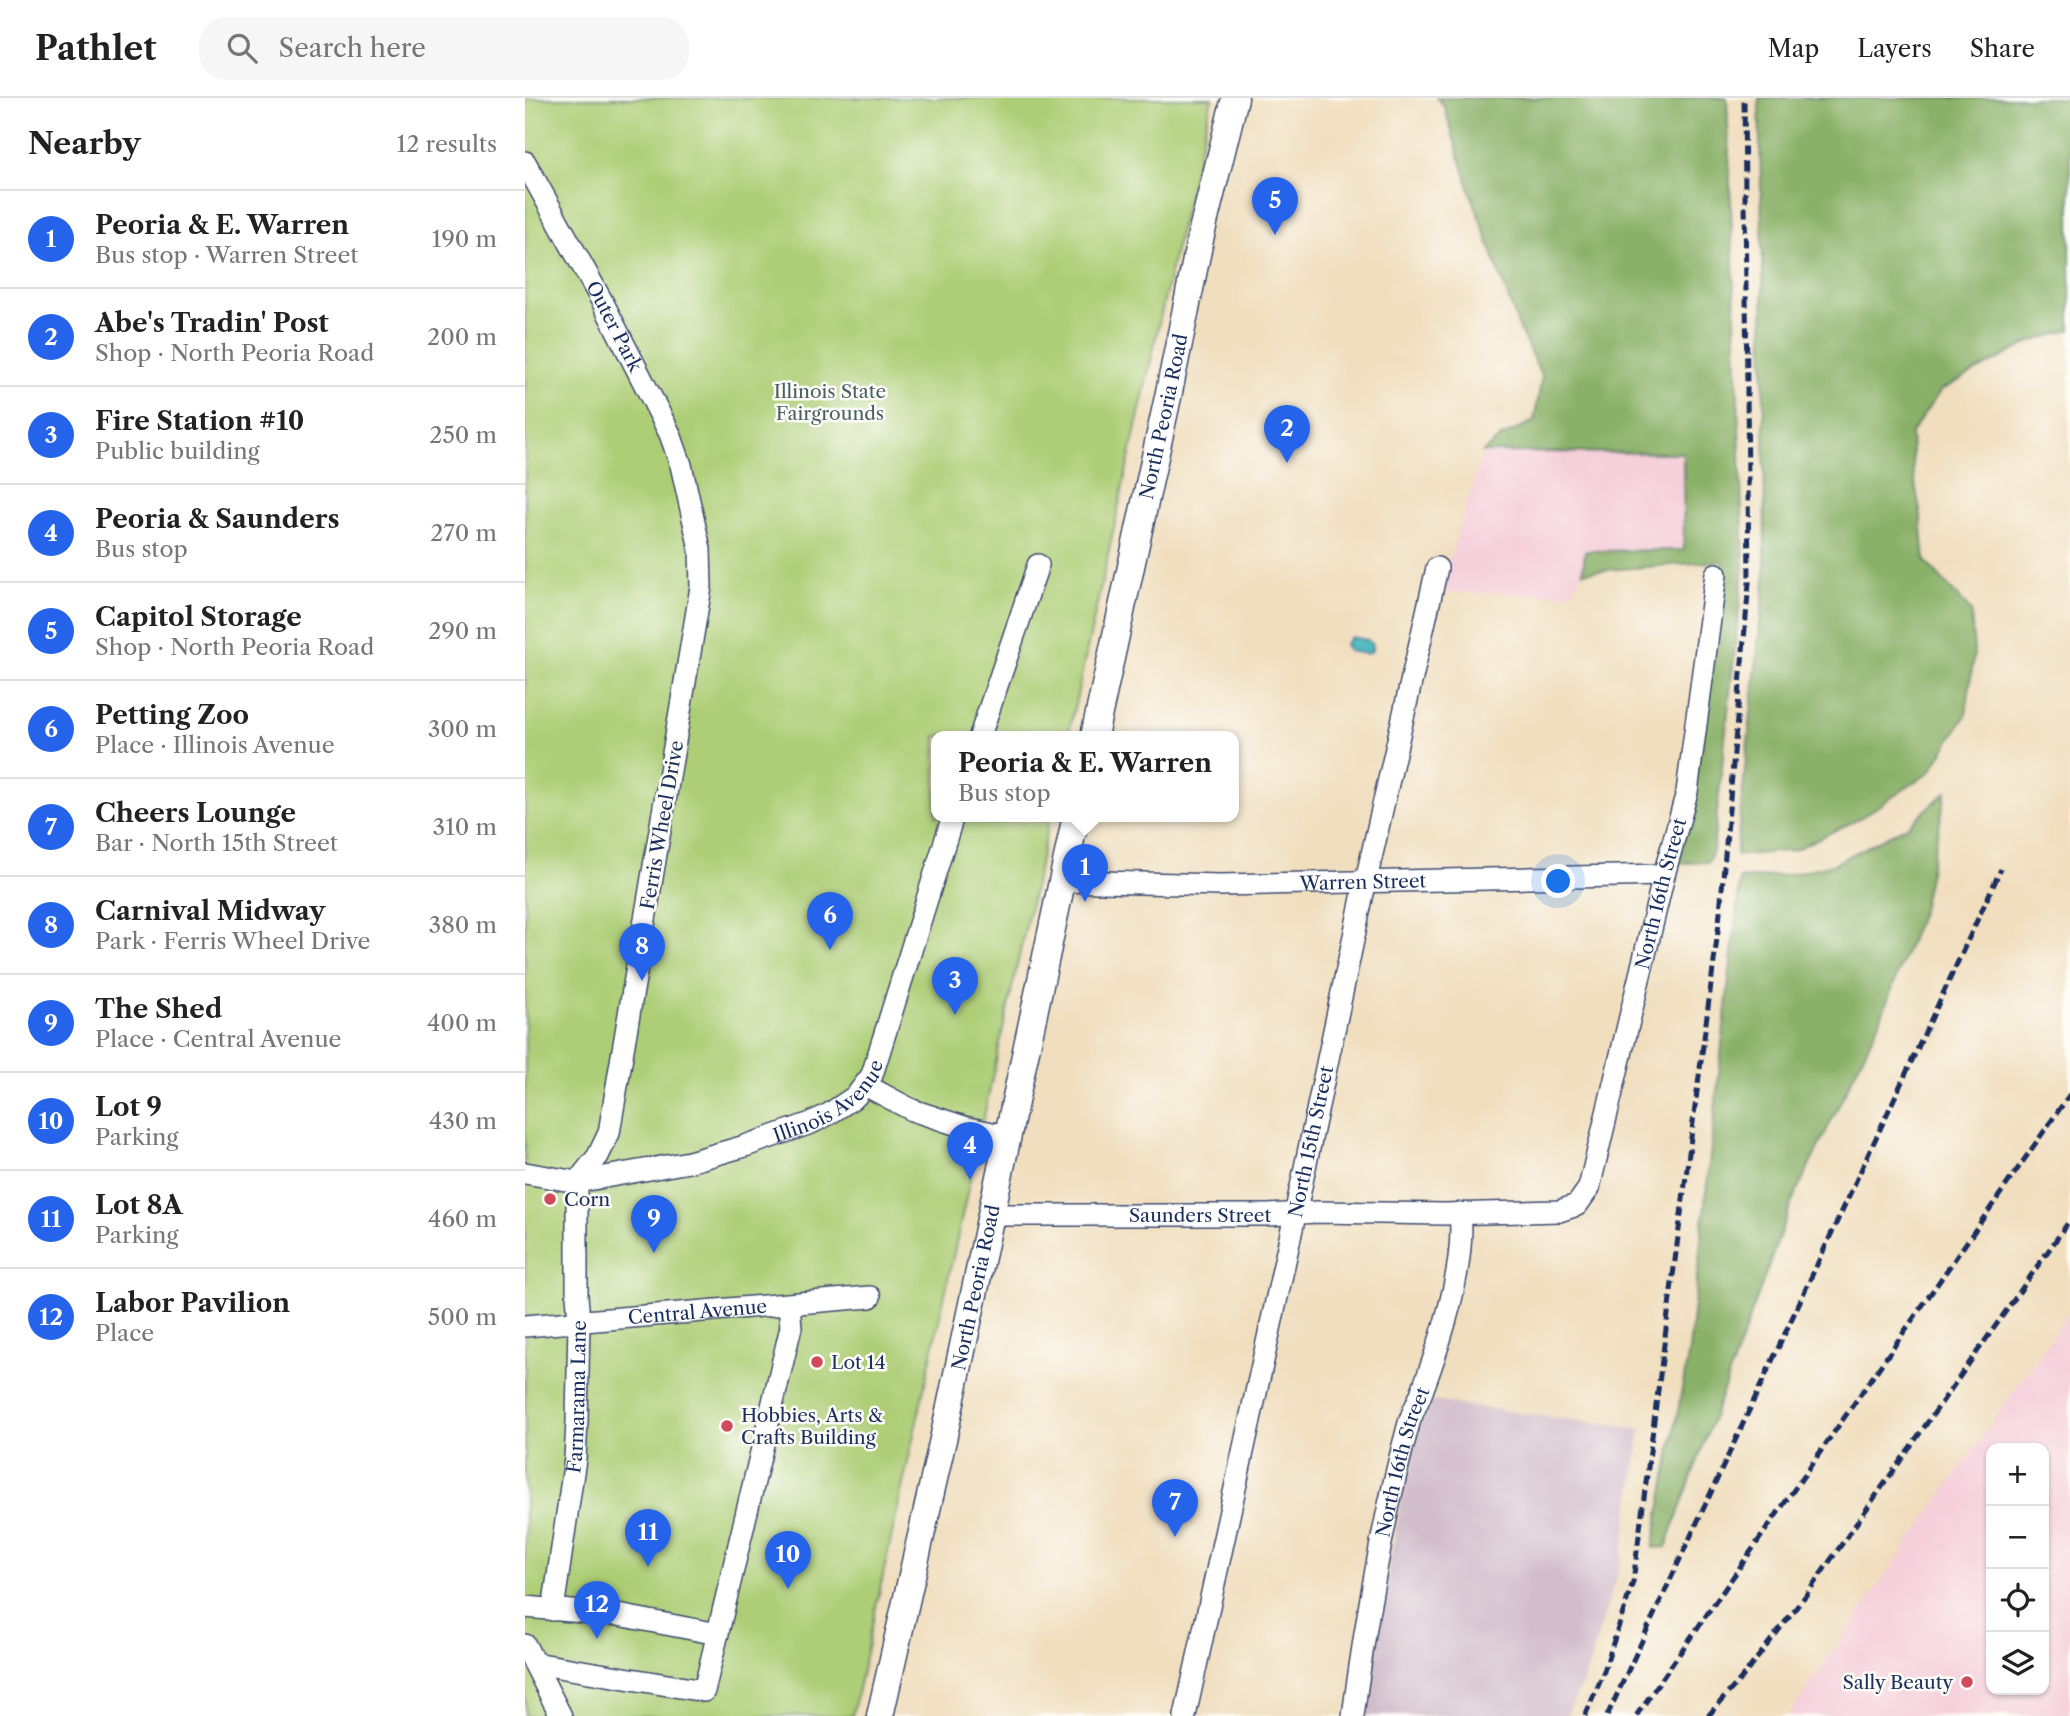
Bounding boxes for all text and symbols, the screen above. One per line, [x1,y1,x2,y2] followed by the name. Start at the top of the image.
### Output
[199,17,689,80] search box
[35,28,157,69] text: Pathlet
[223,29,261,67] icon: search
[279,32,426,64] text: Search here
[1768,34,1819,63] text: Map
[1857,34,1932,63] text: Layers
[1970,34,2035,63] text: Share
[28,125,141,162] text: Nearby
[397,130,497,158] text: 12 results
[1252,177,1298,235] pin: 5
[95,209,349,241] text: Peoria & E. Warren
[46,225,56,253] text: 1
[432,225,497,253] text: 190 m
[95,241,358,269] text: Bus stop · Warren Street
[582,277,648,376] street label: Outer Park
[95,307,329,339] text: Abe's Tradin' Post
[44,323,58,351] text: 2
[427,323,497,351] text: 200 m
[1135,331,1192,501] street label: North Peoria Road
[95,339,374,367] text: Shop · North Peoria Road
[774,380,886,425] park label: Illinois State Fairgrounds
[95,405,304,437] text: Fire Station #10
[1264,405,1310,463] pin: 2
[45,421,58,449] text: 3
[429,421,497,449] text: 250 m
[95,437,260,465] text: Public building
[95,503,339,535] text: Peoria & Saunders
[44,519,58,547] text: 4
[430,519,497,547] text: 270 m
[95,535,188,563] text: Bus stop
[95,601,302,633] text: Capitol Storage
[45,617,57,645] text: 5
[428,617,497,645] text: 290 m
[95,633,374,661] text: Shop · North Peoria Road
[95,699,249,731] text: Petting Zoo
[44,715,58,743] text: 6
[428,715,497,743] text: 300 m
[95,731,335,759] text: Place · Illinois Avenue
[931,731,1239,822] popup
[636,739,688,911] street label: Ferris Wheel Drive
[958,747,1212,779] text: Peoria & E. Warren
[958,779,1051,807] text: Bus stop
[95,797,296,829] text: Cheers Lounge
[45,813,57,841] text: 7
[433,813,497,841] text: 310 m
[1630,815,1691,971] street label: North 16th Street
[95,829,338,857] text: Bar · North 15th Street
[1062,844,1108,902] pin: 1
[1541,864,1575,898] your location
[1298,869,1427,895] street label: Warren Street
[807,892,853,950] pin: 6
[95,895,325,927] text: Carnival Midway
[44,911,58,939] text: 8
[429,911,497,939] text: 380 m
[619,923,665,981] pin: 8
[95,927,370,955] text: Park · Ferris Wheel Drive
[932,957,978,1015] pin: 3
[95,993,222,1025] text: The Shed
[44,1009,58,1037] text: 9
[427,1009,497,1037] text: 400 m
[95,1025,341,1053] text: Place · Central Avenue
[770,1057,888,1147] street label: Illinois Avenue
[1283,1063,1338,1220] street label: North 15th Street
[95,1091,162,1123] text: Lot 9
[39,1107,63,1135] text: 10
[429,1107,497,1135] text: 430 m
[947,1122,993,1180] pin: 4
[95,1123,179,1151] text: Parking
[564,1188,610,1211] place label: Corn
[95,1189,183,1221] text: Lot 8A
[542,1191,558,1207] marker: Corn
[631,1195,677,1253] pin: 9
[947,1202,1004,1372] street label: North Peoria Road
[1129,1204,1271,1227] street label: Saunders Street
[41,1205,61,1233] text: 11
[428,1205,497,1233] text: 460 m
[95,1221,179,1249] text: Parking
[95,1287,290,1319] text: Labor Pavilion
[627,1294,768,1329] street label: Central Avenue
[39,1303,63,1331] text: 12
[428,1303,497,1331] text: 500 m
[95,1319,154,1347] text: Place
[562,1320,591,1475] street label: Farmarama Lane
[831,1351,886,1374] place label: Lot 14
[809,1354,825,1370] marker: Lot 14
[1371,1384,1434,1539] street label: North 16th Street
[741,1404,884,1449] place label: Hobbies, Arts & Crafts Building
[719,1418,735,1434] marker: Hobbies, Arts & Crafts Building
[1986,1443,2049,1695] map controls
[1986,1443,2049,1506] button: +
[1152,1479,1198,1537] pin: 7
[1986,1506,2049,1569] button: −
[625,1509,671,1567] pin: 11
[765,1531,811,1589] pin: 10
[1986,1569,2049,1632] button: locate
[574,1581,620,1639] pin: 12
[1986,1632,2049,1695] button: layers
[1843,1671,1953,1694] place label: Sally Beauty
[1959,1674,1975,1690] marker: Sally Beauty

